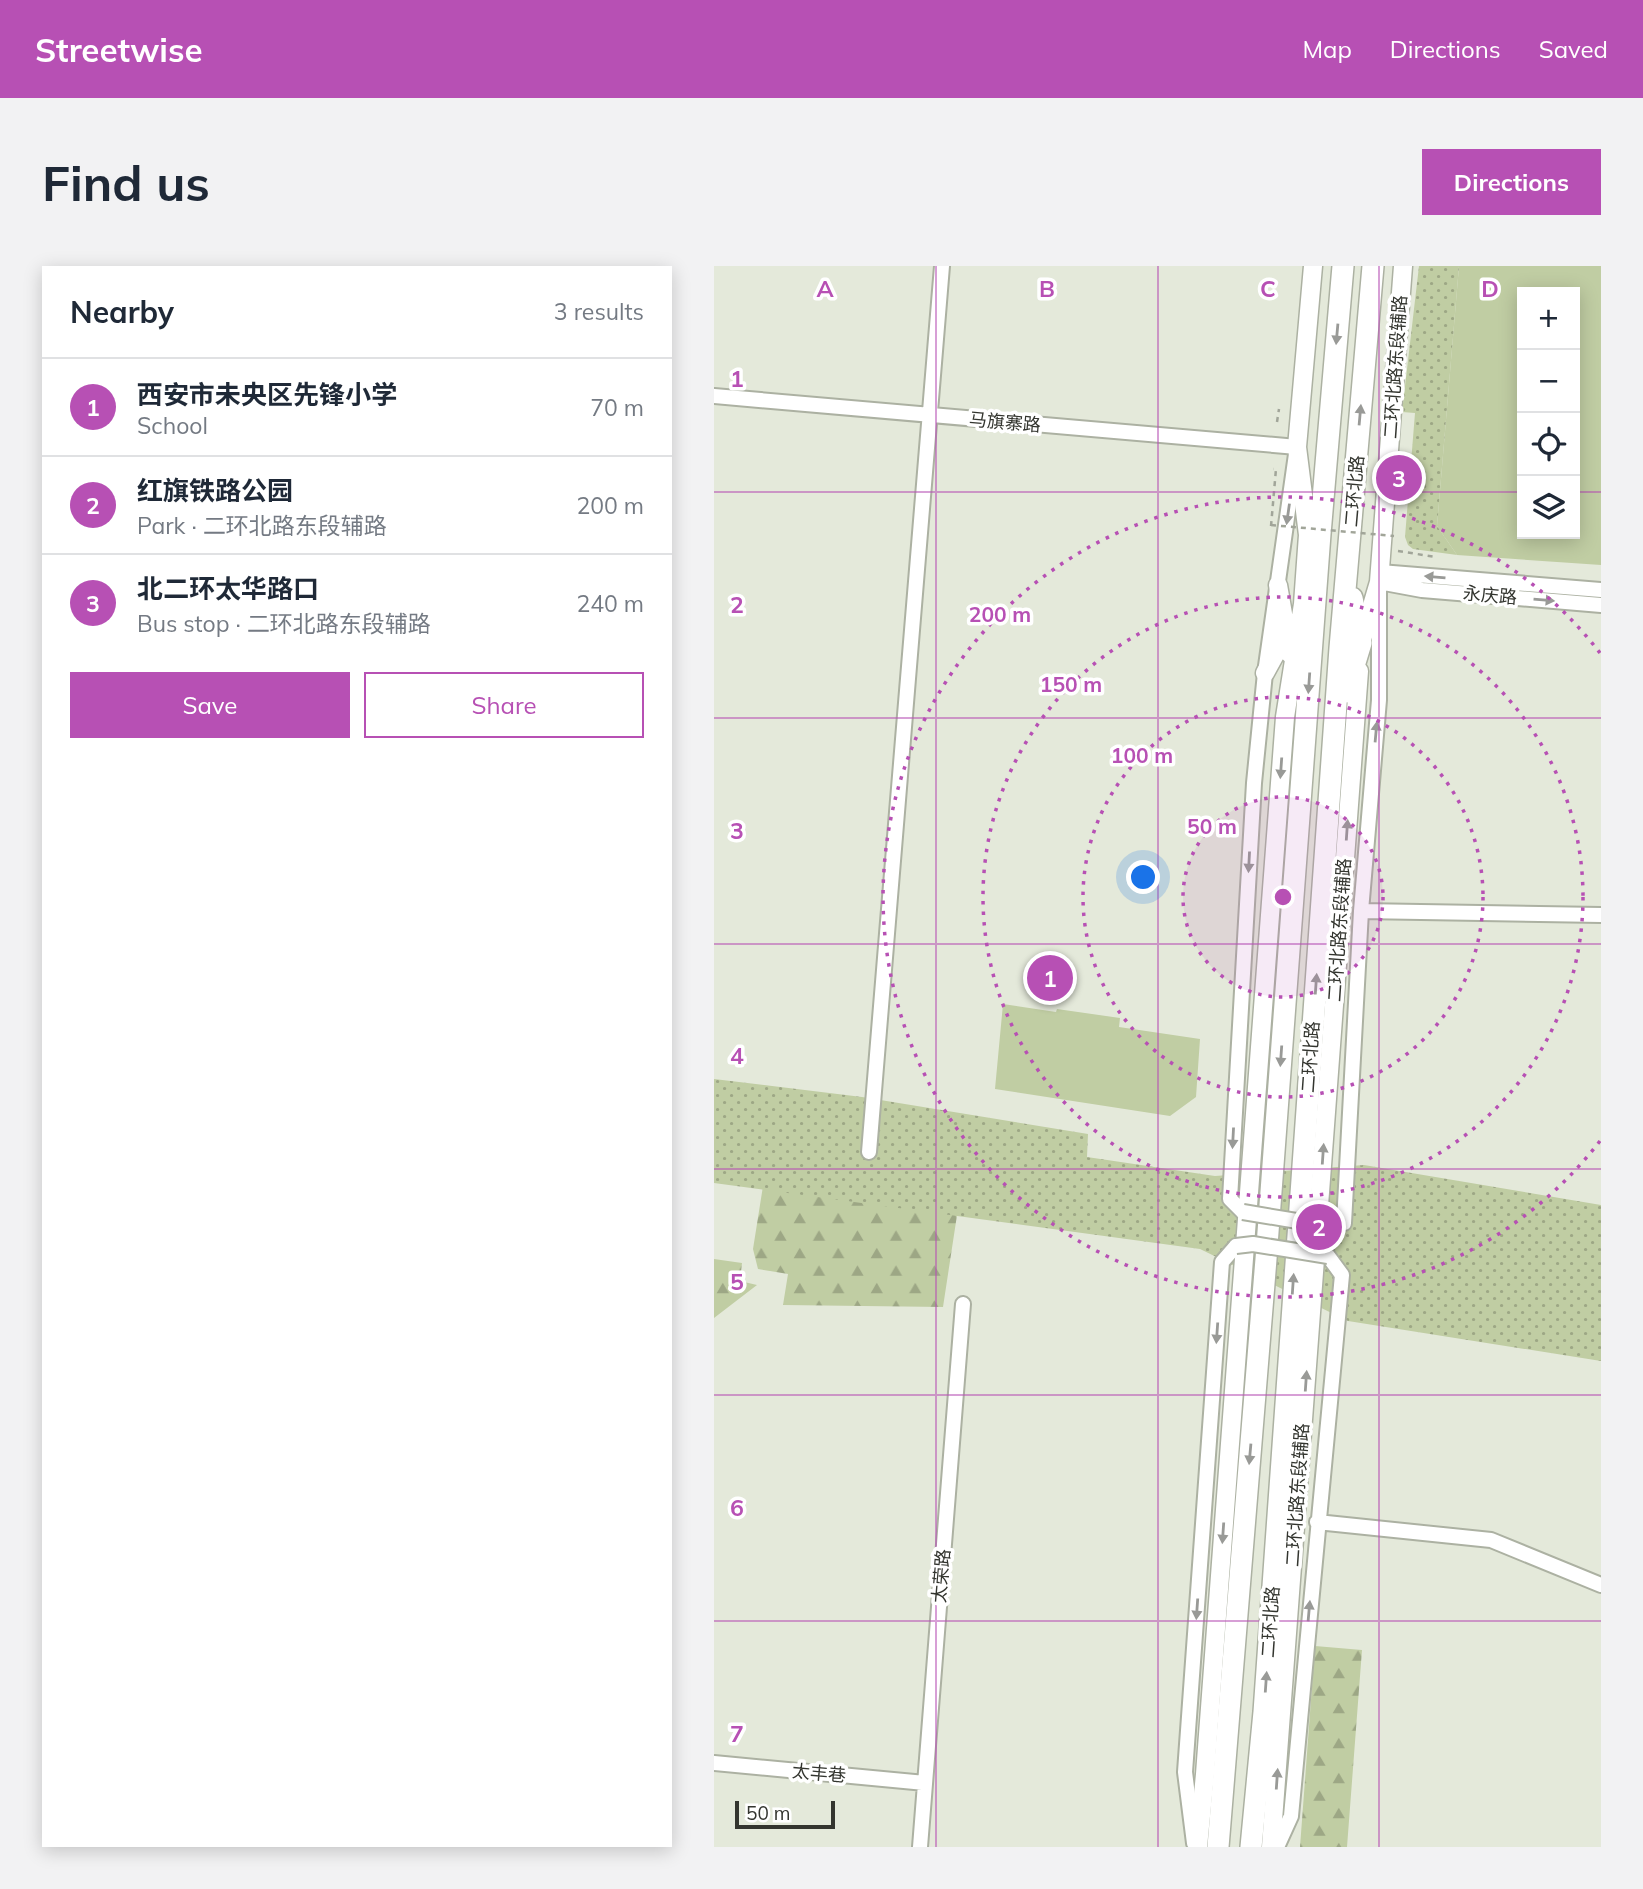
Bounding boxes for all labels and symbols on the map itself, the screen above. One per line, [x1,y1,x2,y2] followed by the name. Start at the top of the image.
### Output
[816,274,834,303] text: A
[1039,274,1055,303] text: B
[1260,274,1276,303] text: C
[1481,274,1499,303] text: D
[1379,294,1411,440] street label: 二环北路东段辅路
[1331,323,1342,345] one-way arrow
[730,364,744,393] text: 1
[1355,404,1366,426] one-way arrow
[968,407,1042,437] street label: 马旗寨路
[1376,452,1422,504] pin: 3
[1339,454,1369,528] street label: 二环北路
[1283,503,1294,525] one-way arrow
[1424,571,1446,582] one-way arrow
[1462,581,1518,609] street label: 永庆路
[730,590,744,619] text: 2
[1533,595,1555,606] one-way arrow
[969,601,1031,627] text: 200 m
[1040,671,1102,697] text: 150 m
[1303,672,1314,694] one-way arrow
[1371,721,1382,743] one-way arrow
[1111,742,1173,768] text: 100 m
[1275,758,1286,780] one-way arrow
[1187,813,1237,839] text: 50 m
[730,816,744,845] text: 3
[1342,818,1353,840] one-way arrow
[1244,851,1255,873] one-way arrow
[1323,857,1355,1003] street label: 二环北路东段辅路
[1126,860,1160,894] your location
[1271,885,1295,909] centre of rings
[1027,952,1073,1004] pin: 1
[1310,973,1321,995] one-way arrow
[1296,1020,1324,1094] street label: 二环北路
[730,1041,744,1070] text: 4
[1275,1046,1286,1068] one-way arrow
[1228,1127,1239,1149] one-way arrow
[1317,1143,1328,1165] one-way arrow
[1296,1201,1342,1253] pin: 2
[730,1267,744,1296] text: 5
[1288,1273,1299,1295] one-way arrow
[1211,1322,1222,1344] one-way arrow
[1301,1370,1312,1392] one-way arrow
[1281,1422,1313,1568] street label: 二环北路东段辅路
[1244,1443,1255,1465] one-way arrow
[730,1493,744,1522] text: 6
[1217,1522,1228,1544] one-way arrow
[927,1548,955,1604] street label: 太荣路
[1256,1585,1284,1659] street label: 二环北路
[1191,1598,1202,1620] one-way arrow
[1304,1600,1315,1622] one-way arrow
[1261,1671,1272,1693] one-way arrow
[730,1719,744,1748] text: 7
[791,1759,847,1787] street label: 太丰巷
[1272,1768,1283,1790] one-way arrow
[735,1798,835,1830] scale bar

